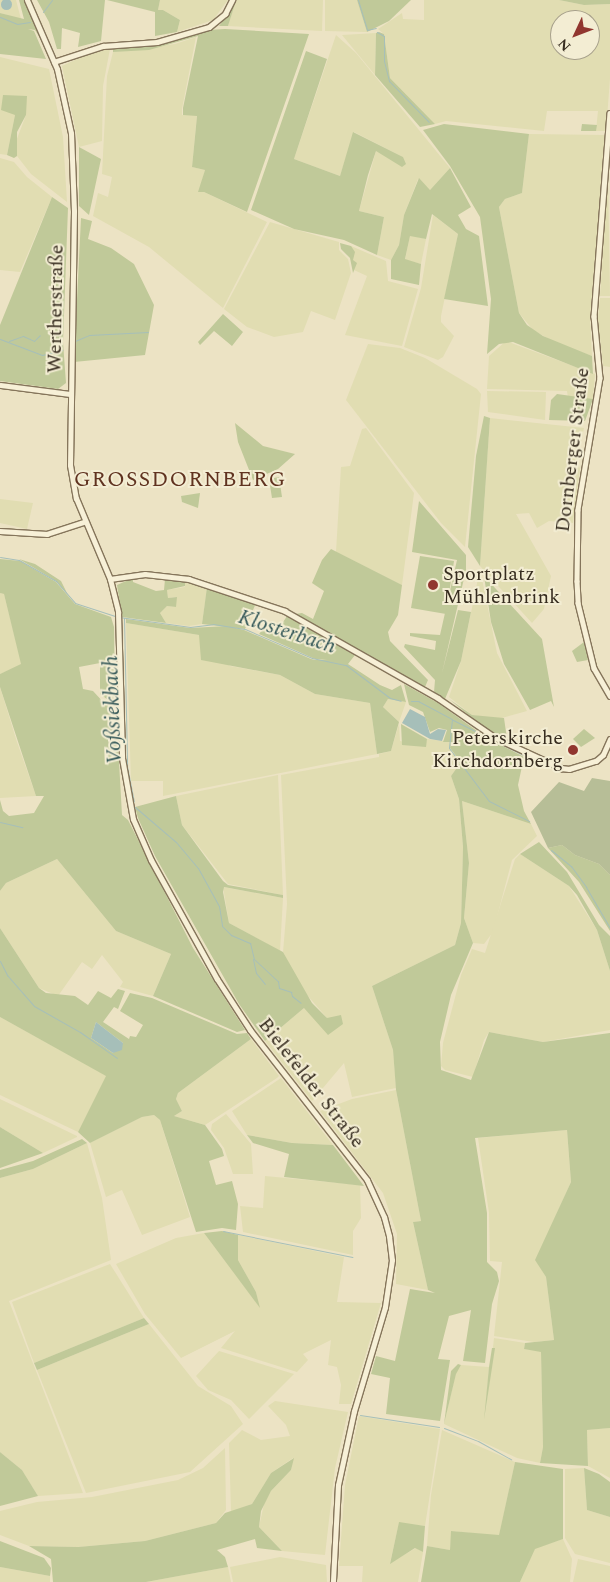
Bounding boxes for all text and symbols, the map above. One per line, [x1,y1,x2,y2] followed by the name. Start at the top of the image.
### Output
[550,10,600,60] north arrow
[553,34,576,56] text: N
[43,245,69,373] street label: Wertherstraße
[551,366,595,534] street label: Dornberger Straße
[72,467,288,493] district label: GROSSDORNBERG
[443,562,560,609] place label: Sportplatz Mühlenbrink
[427,579,439,591] marker: Sportplatz Mühlenbrink
[235,604,339,660] water label: Klosterbach
[99,655,127,765] water label: Voßsiekbach
[432,726,563,773] place label: Peterskirche Kirchdornberg
[567,744,579,756] marker: Peterskirche Kirchdornberg
[253,1013,369,1153] street label: Bielefelder Straße

